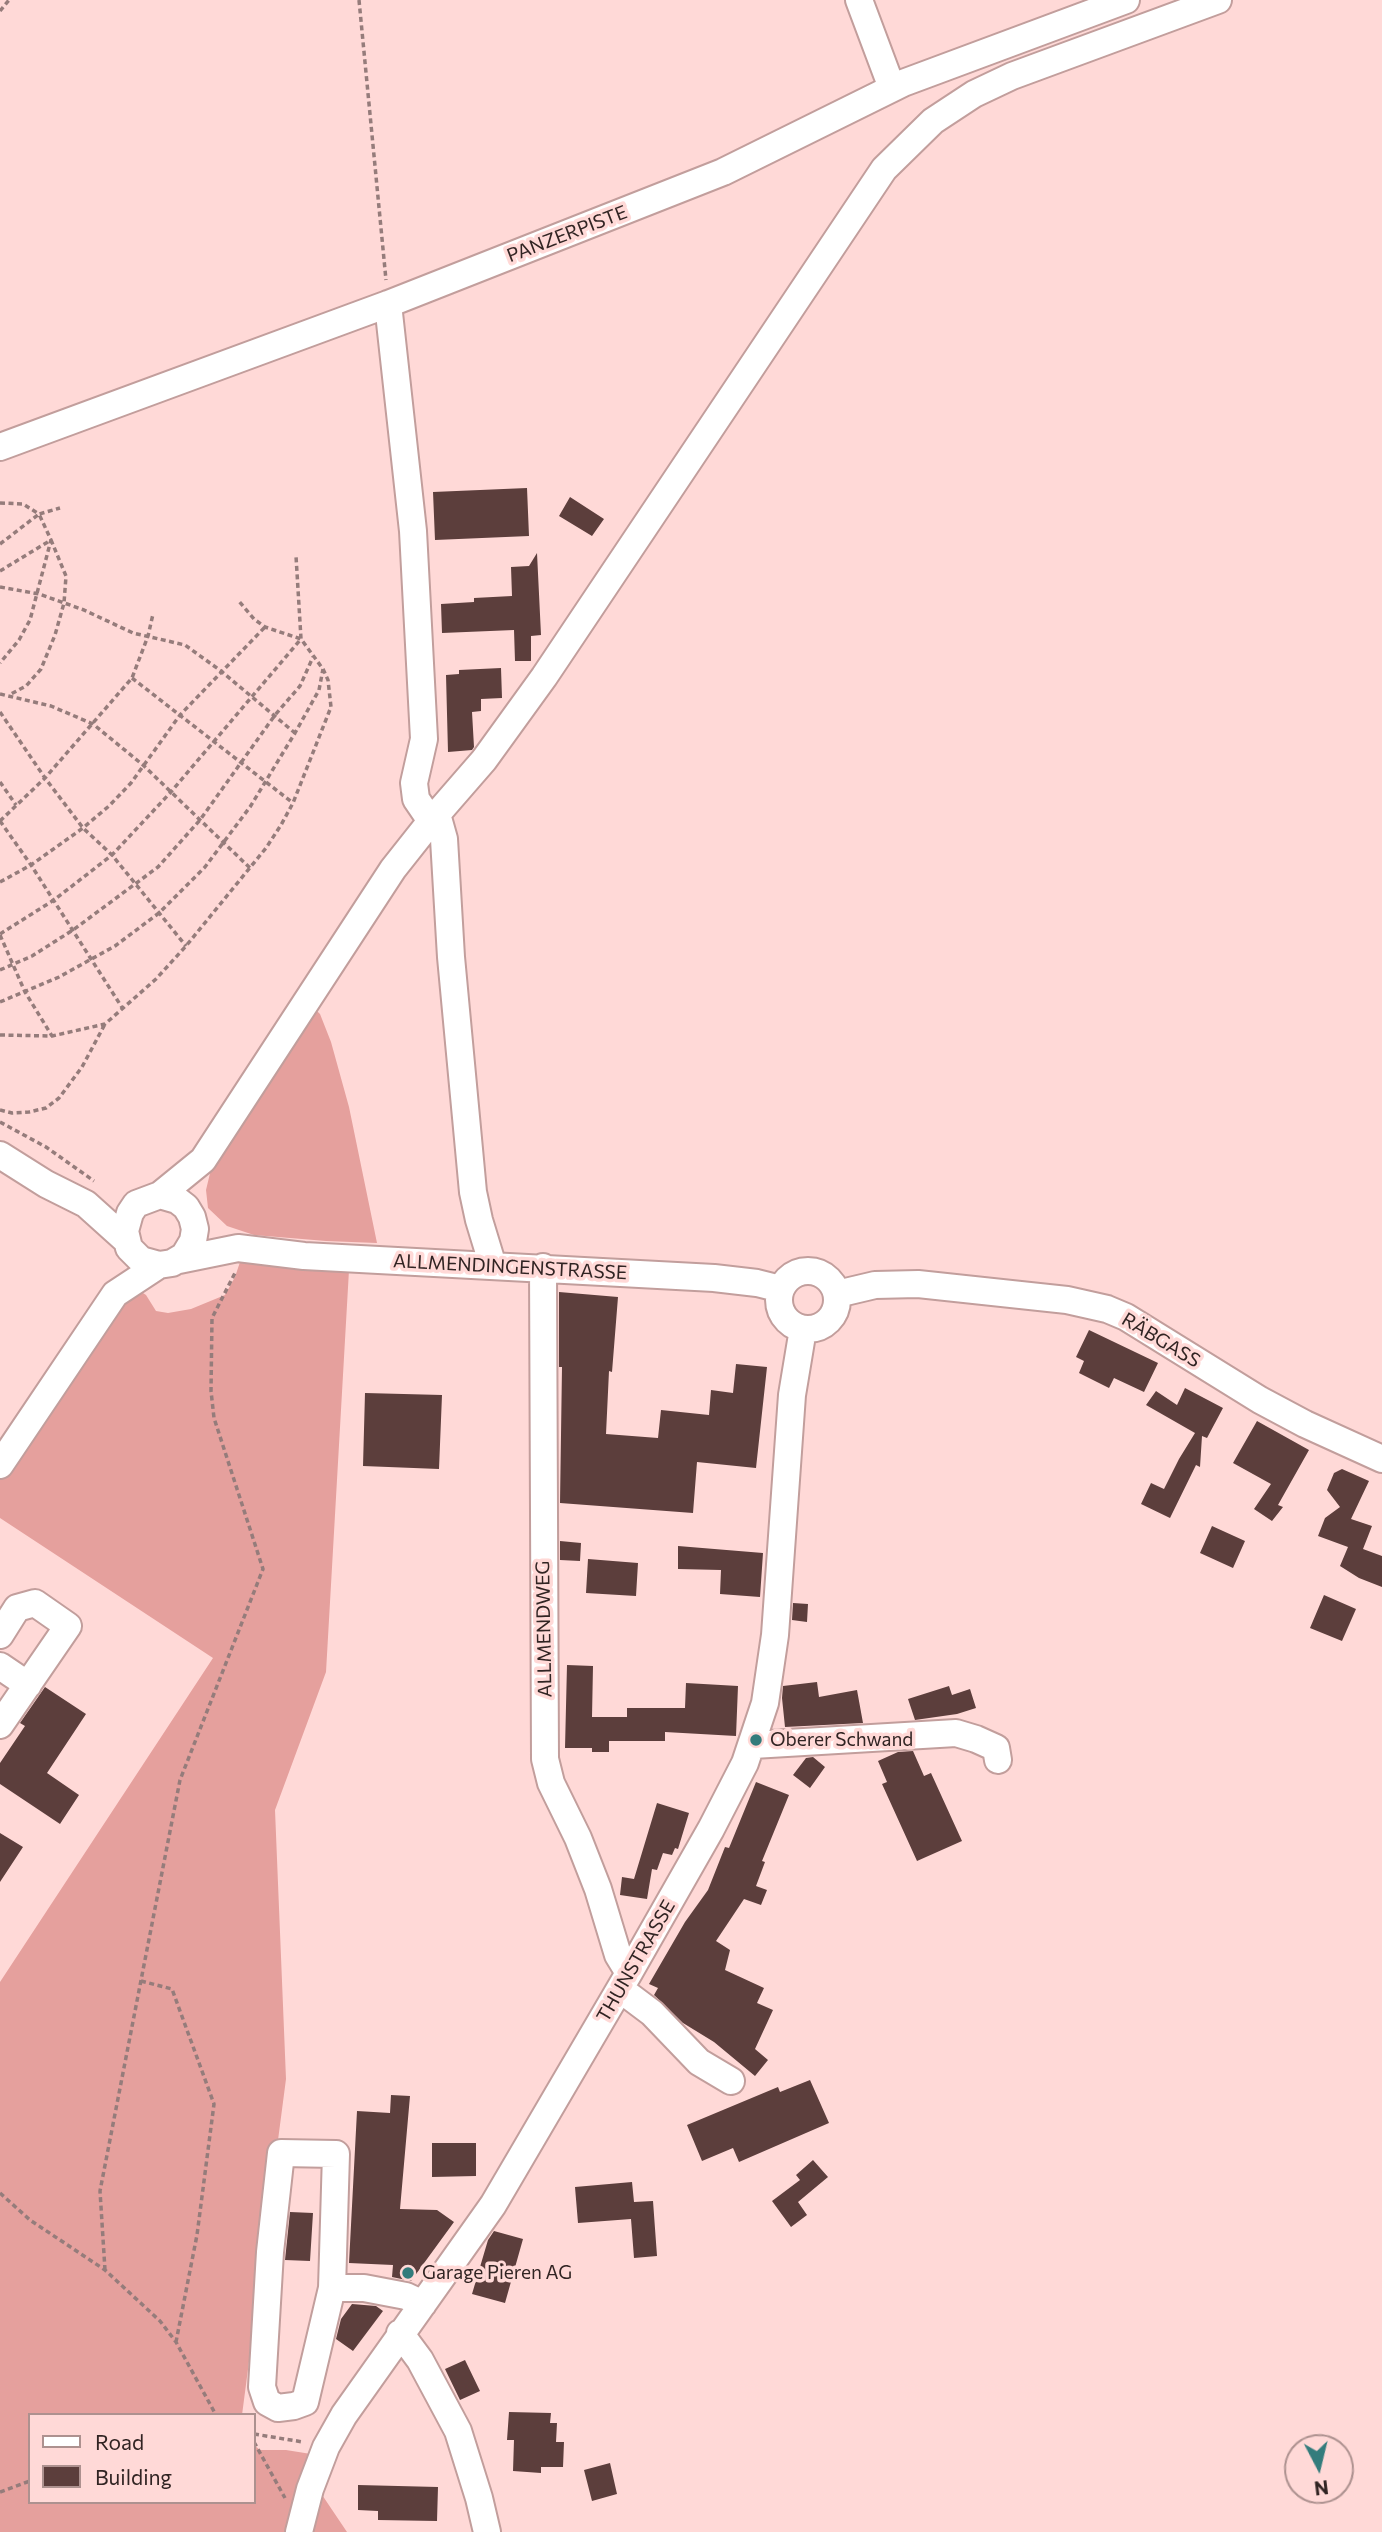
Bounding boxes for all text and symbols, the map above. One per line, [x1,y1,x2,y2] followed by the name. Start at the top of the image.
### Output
[504,201,630,267] street label: PANZERPISTE
[392,1249,628,1285] street label: ALLMENDINGENSTRASSE
[1118,1308,1204,1372] street label: RÄBGASS
[531,1560,557,1698] street label: ALLMENDWEG
[770,1729,913,1751] place label: Oberer Schwand
[748,1732,764,1748] marker: Oberer Schwand
[592,1896,680,2026] street label: THUNSTRASSE
[422,2262,572,2284] place label: Garage Pieren AG
[400,2265,416,2281] marker: Garage Pieren AG
[28,2413,256,2504] legend
[95,2429,144,2454] text: Road
[1284,2434,1354,2504] north arrow
[95,2464,172,2489] text: Building
[1313,2476,1330,2501] text: N

